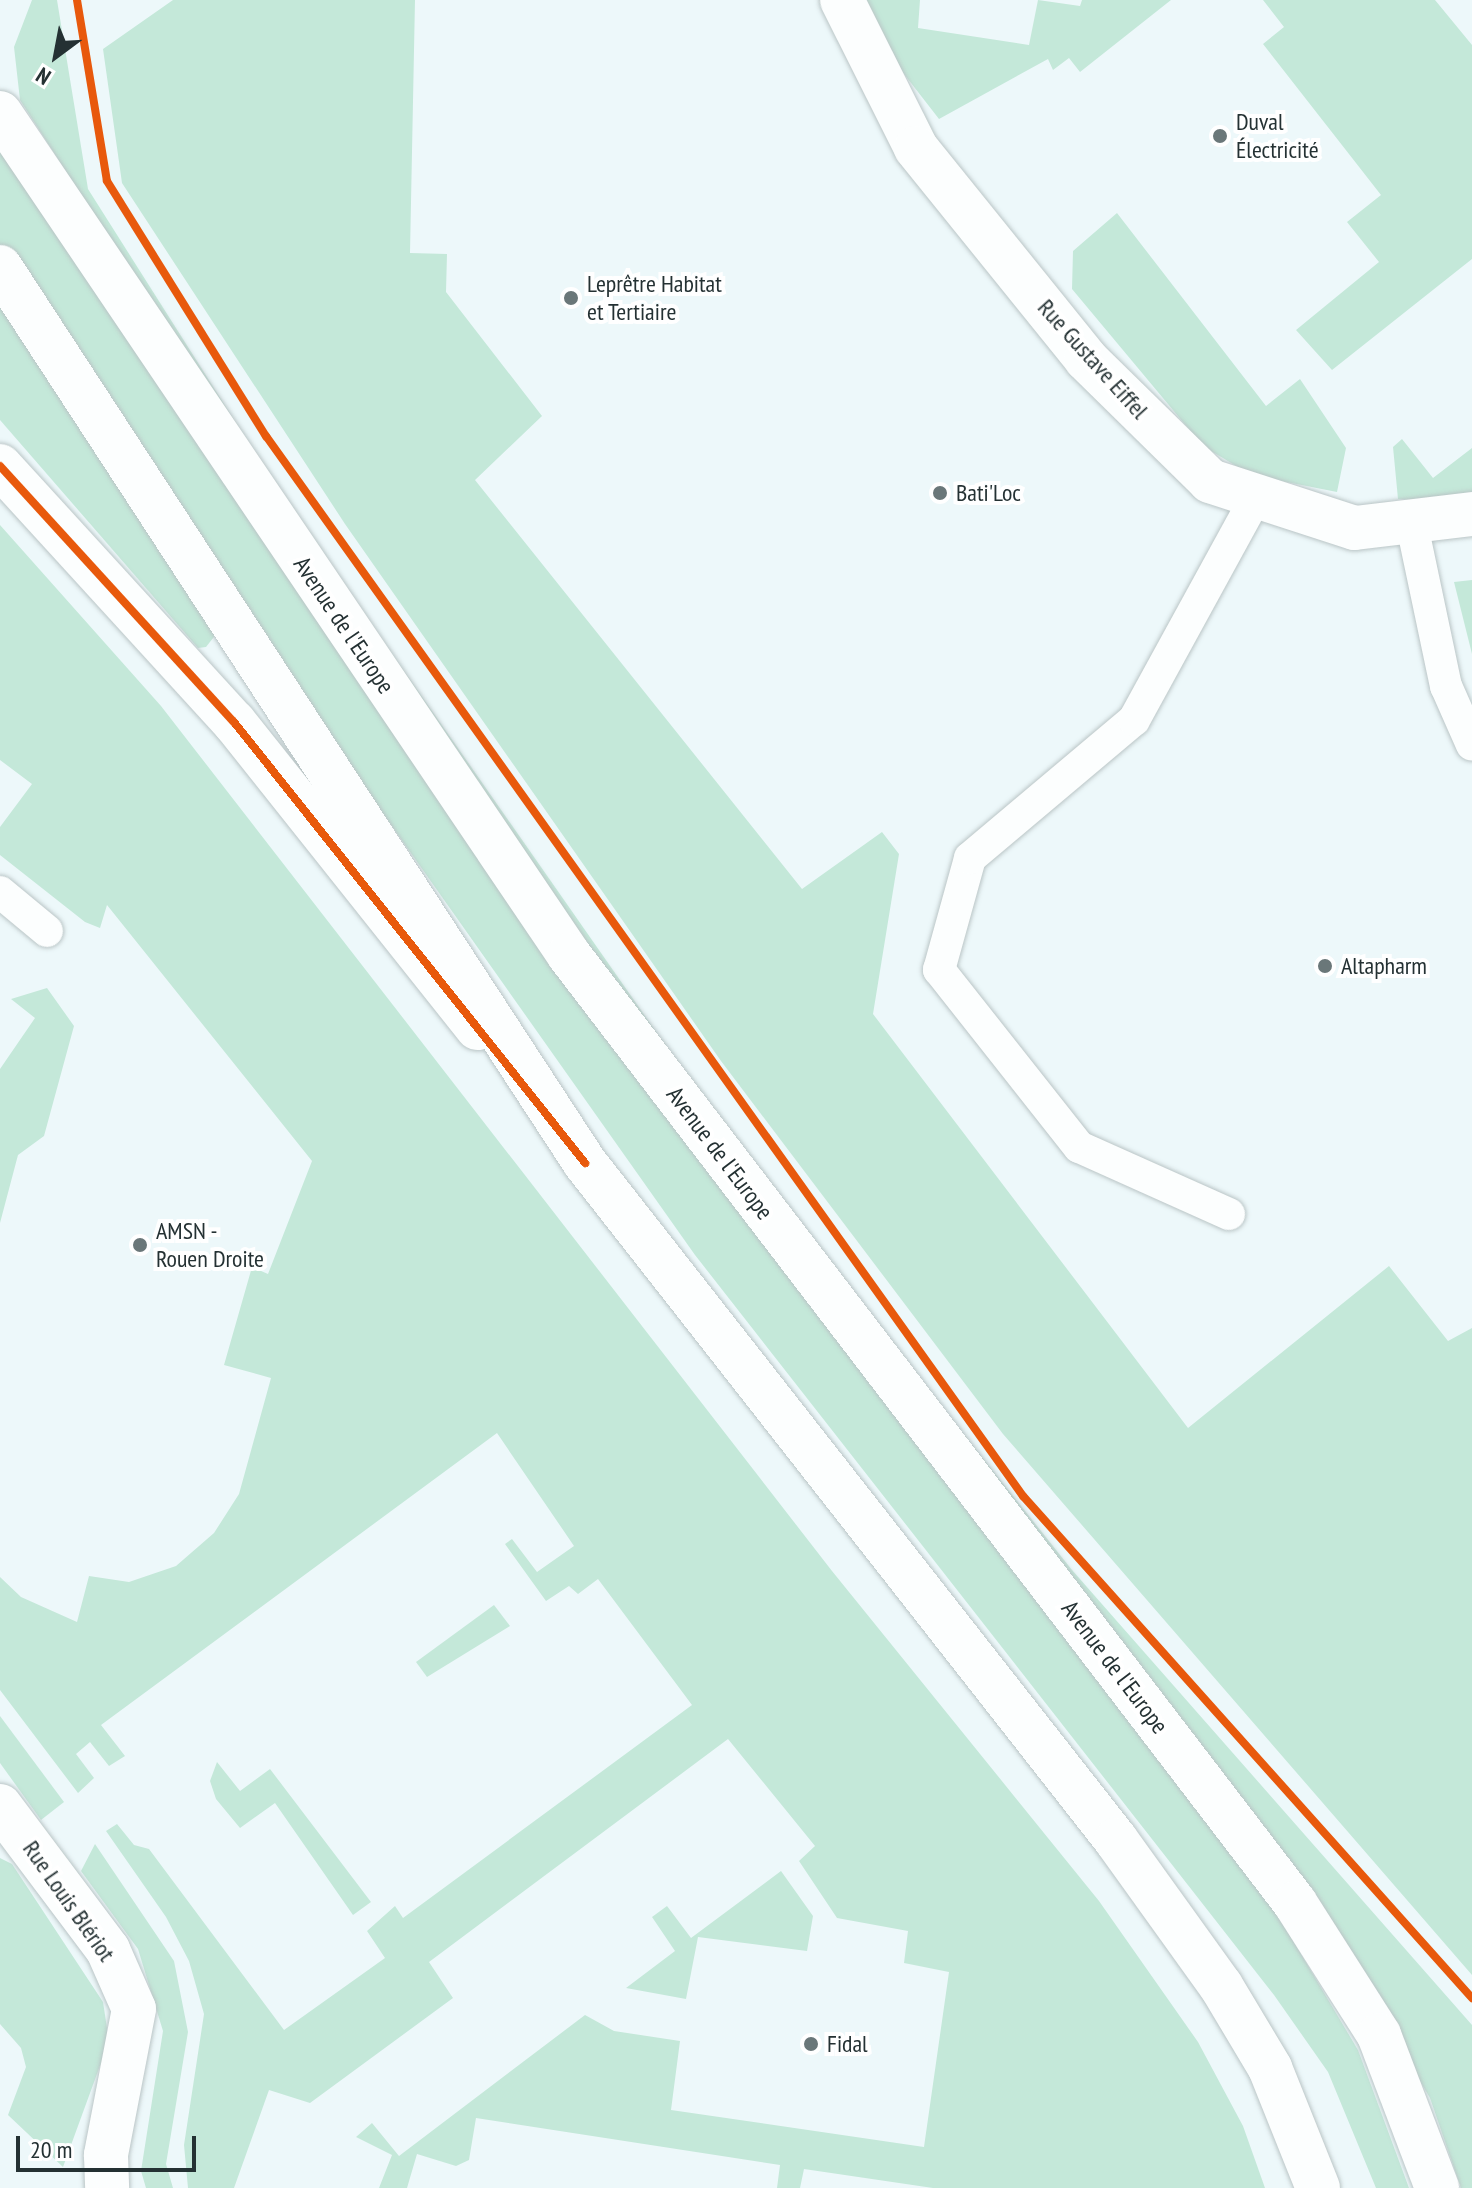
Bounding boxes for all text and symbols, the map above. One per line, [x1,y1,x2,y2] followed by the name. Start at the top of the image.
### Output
[16,16,96,96] north arrow
[31,61,56,91] text: N
[1236,108,1319,164] place label: Duval Électricité
[1211,127,1229,145] marker: Duval Électricité
[587,270,722,326] place label: Leprêtre Habitat et Tertiaire
[562,289,580,307] marker: Leprêtre Habitat et Tertiaire
[1032,293,1154,425] street label: Rue Gustave Eiffel
[956,479,1021,507] place label: Bati'Loc
[931,484,949,502] marker: Bati'Loc
[288,551,400,699] street label: Avenue de l'Europe
[1341,952,1427,980] place label: Altapharm
[1316,957,1334,975] marker: Altapharm
[661,1081,779,1225] street label: Avenue de l'Europe
[156,1217,264,1273] place label: AMSN - Rouen Droite
[131,1236,149,1254] marker: AMSN - Rouen Droite
[1056,1595,1174,1739] street label: Avenue de l'Europe
[17,1835,121,1967] street label: Rue Louis Blériot
[827,2030,868,2058] place label: Fidal
[802,2035,820,2053] marker: Fidal
[20,2120,200,2170] scale bar
[30,2134,72,2165] text: 20 m

